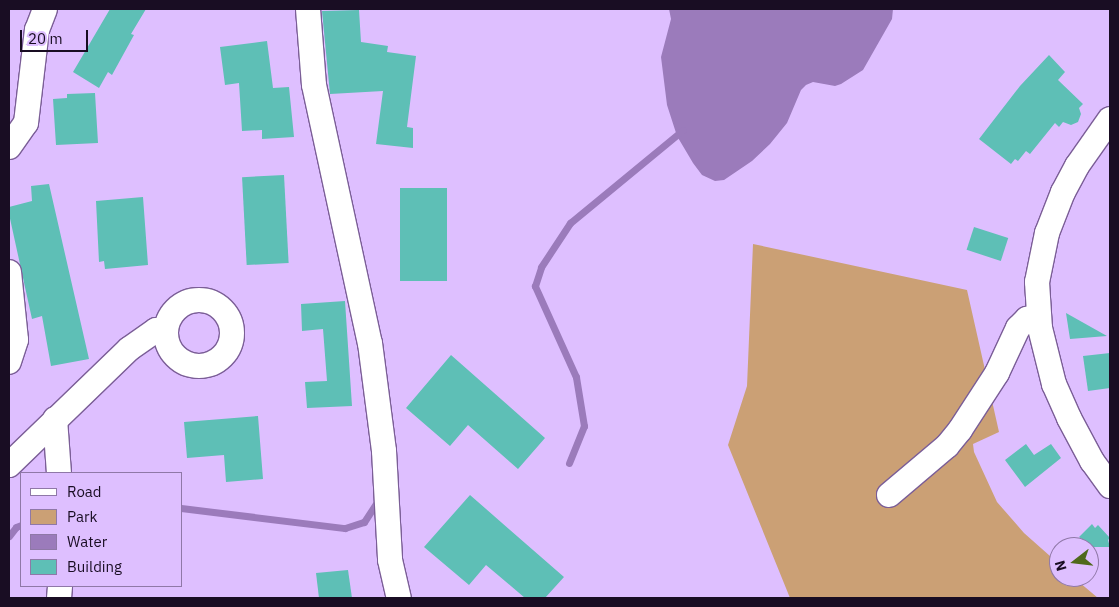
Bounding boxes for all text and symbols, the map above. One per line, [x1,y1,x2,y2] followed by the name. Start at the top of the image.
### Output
[22,20,90,52] scale bar
[28,29,63,48] text: 20 m
[20,472,182,587] legend
[67,482,102,501] text: Road
[67,507,97,526] text: Park
[67,532,107,551] text: Water
[1049,537,1099,587] north arrow
[67,557,122,576] text: Building
[1050,559,1071,573] text: N

